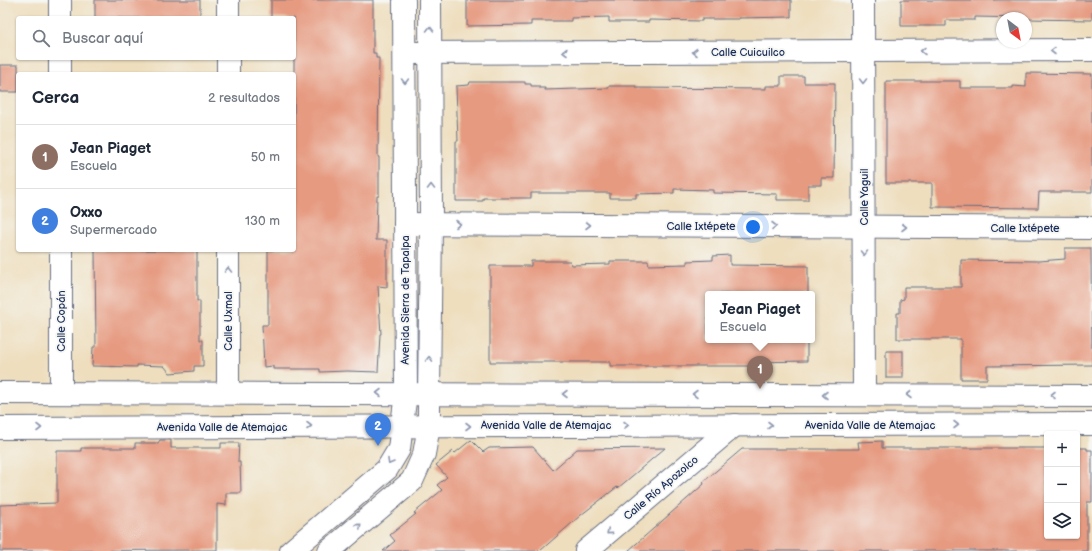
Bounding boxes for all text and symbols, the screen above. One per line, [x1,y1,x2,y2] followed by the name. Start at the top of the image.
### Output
[996,12,1032,48] north arrow
[16,16,296,60] search box
[426,26,434,32] one-way arrow
[30,27,52,49] icon: search
[62,29,143,48] text: Buscar aquí
[711,46,785,59] street label: Calle Cuicuilco
[920,47,926,55] one-way arrow
[1050,47,1056,55] one-way arrow
[562,48,568,56] one-way arrow
[692,48,698,56] one-way arrow
[401,78,409,84] one-way arrow
[859,78,867,84] one-way arrow
[32,88,79,108] text: Cerca
[208,90,280,106] text: 2 resultados
[70,139,151,158] text: Jean Piaget
[42,149,48,165] text: 1
[251,149,280,165] text: 50 m
[70,158,117,174] text: Escuela
[858,169,871,225] street label: Calle Yaguil
[427,184,435,190] one-way arrow
[70,203,103,222] text: Oxxo
[41,213,49,229] text: 2
[245,213,280,229] text: 130 m
[743,217,763,237] your location
[455,220,461,228] one-way arrow
[666,220,736,233] street label: Calle Ixtépete
[585,221,591,229] one-way arrow
[70,222,157,238] text: Supermercado
[771,222,777,231] one-way arrow
[990,222,1060,235] street label: Calle Ixtépete
[901,223,907,231] one-way arrow
[399,235,412,365] street label: Avenida Sierra de Tapalpa
[860,250,868,256] one-way arrow
[224,267,232,273] one-way arrow
[55,290,68,352] street label: Calle Copán
[222,291,235,351] street label: Calle Uxmal
[705,291,815,343] popup
[720,300,800,319] text: Jean Piaget
[720,319,767,335] text: Escuela
[425,356,433,362] one-way arrow
[747,356,773,389] pin: 1
[376,389,382,397] one-way arrow
[562,390,568,398] one-way arrow
[692,390,698,398] one-way arrow
[822,391,828,399] one-way arrow
[906,391,912,399] one-way arrow
[1050,391,1056,400] one-way arrow
[365,413,391,446] pin: 2
[481,419,611,432] street label: Avenida Valle de Atemajac
[805,419,935,432] street label: Avenida Valle de Atemajac
[157,421,287,434] street label: Avenida Valle de Atemajac
[623,421,629,429] one-way arrow
[767,421,773,429] one-way arrow
[953,421,959,429] one-way arrow
[306,422,312,431] one-way arrow
[465,422,471,430] one-way arrow
[36,424,42,432] one-way arrow
[1044,431,1080,539] map controls
[1044,431,1080,467] button: +
[621,453,701,523] street label: Calle Río Apozolco
[388,458,395,465] one-way arrow
[1044,467,1080,503] button: −
[1044,503,1080,539] button: layers
[354,523,361,530] one-way arrow
[606,527,614,534] one-way arrow

